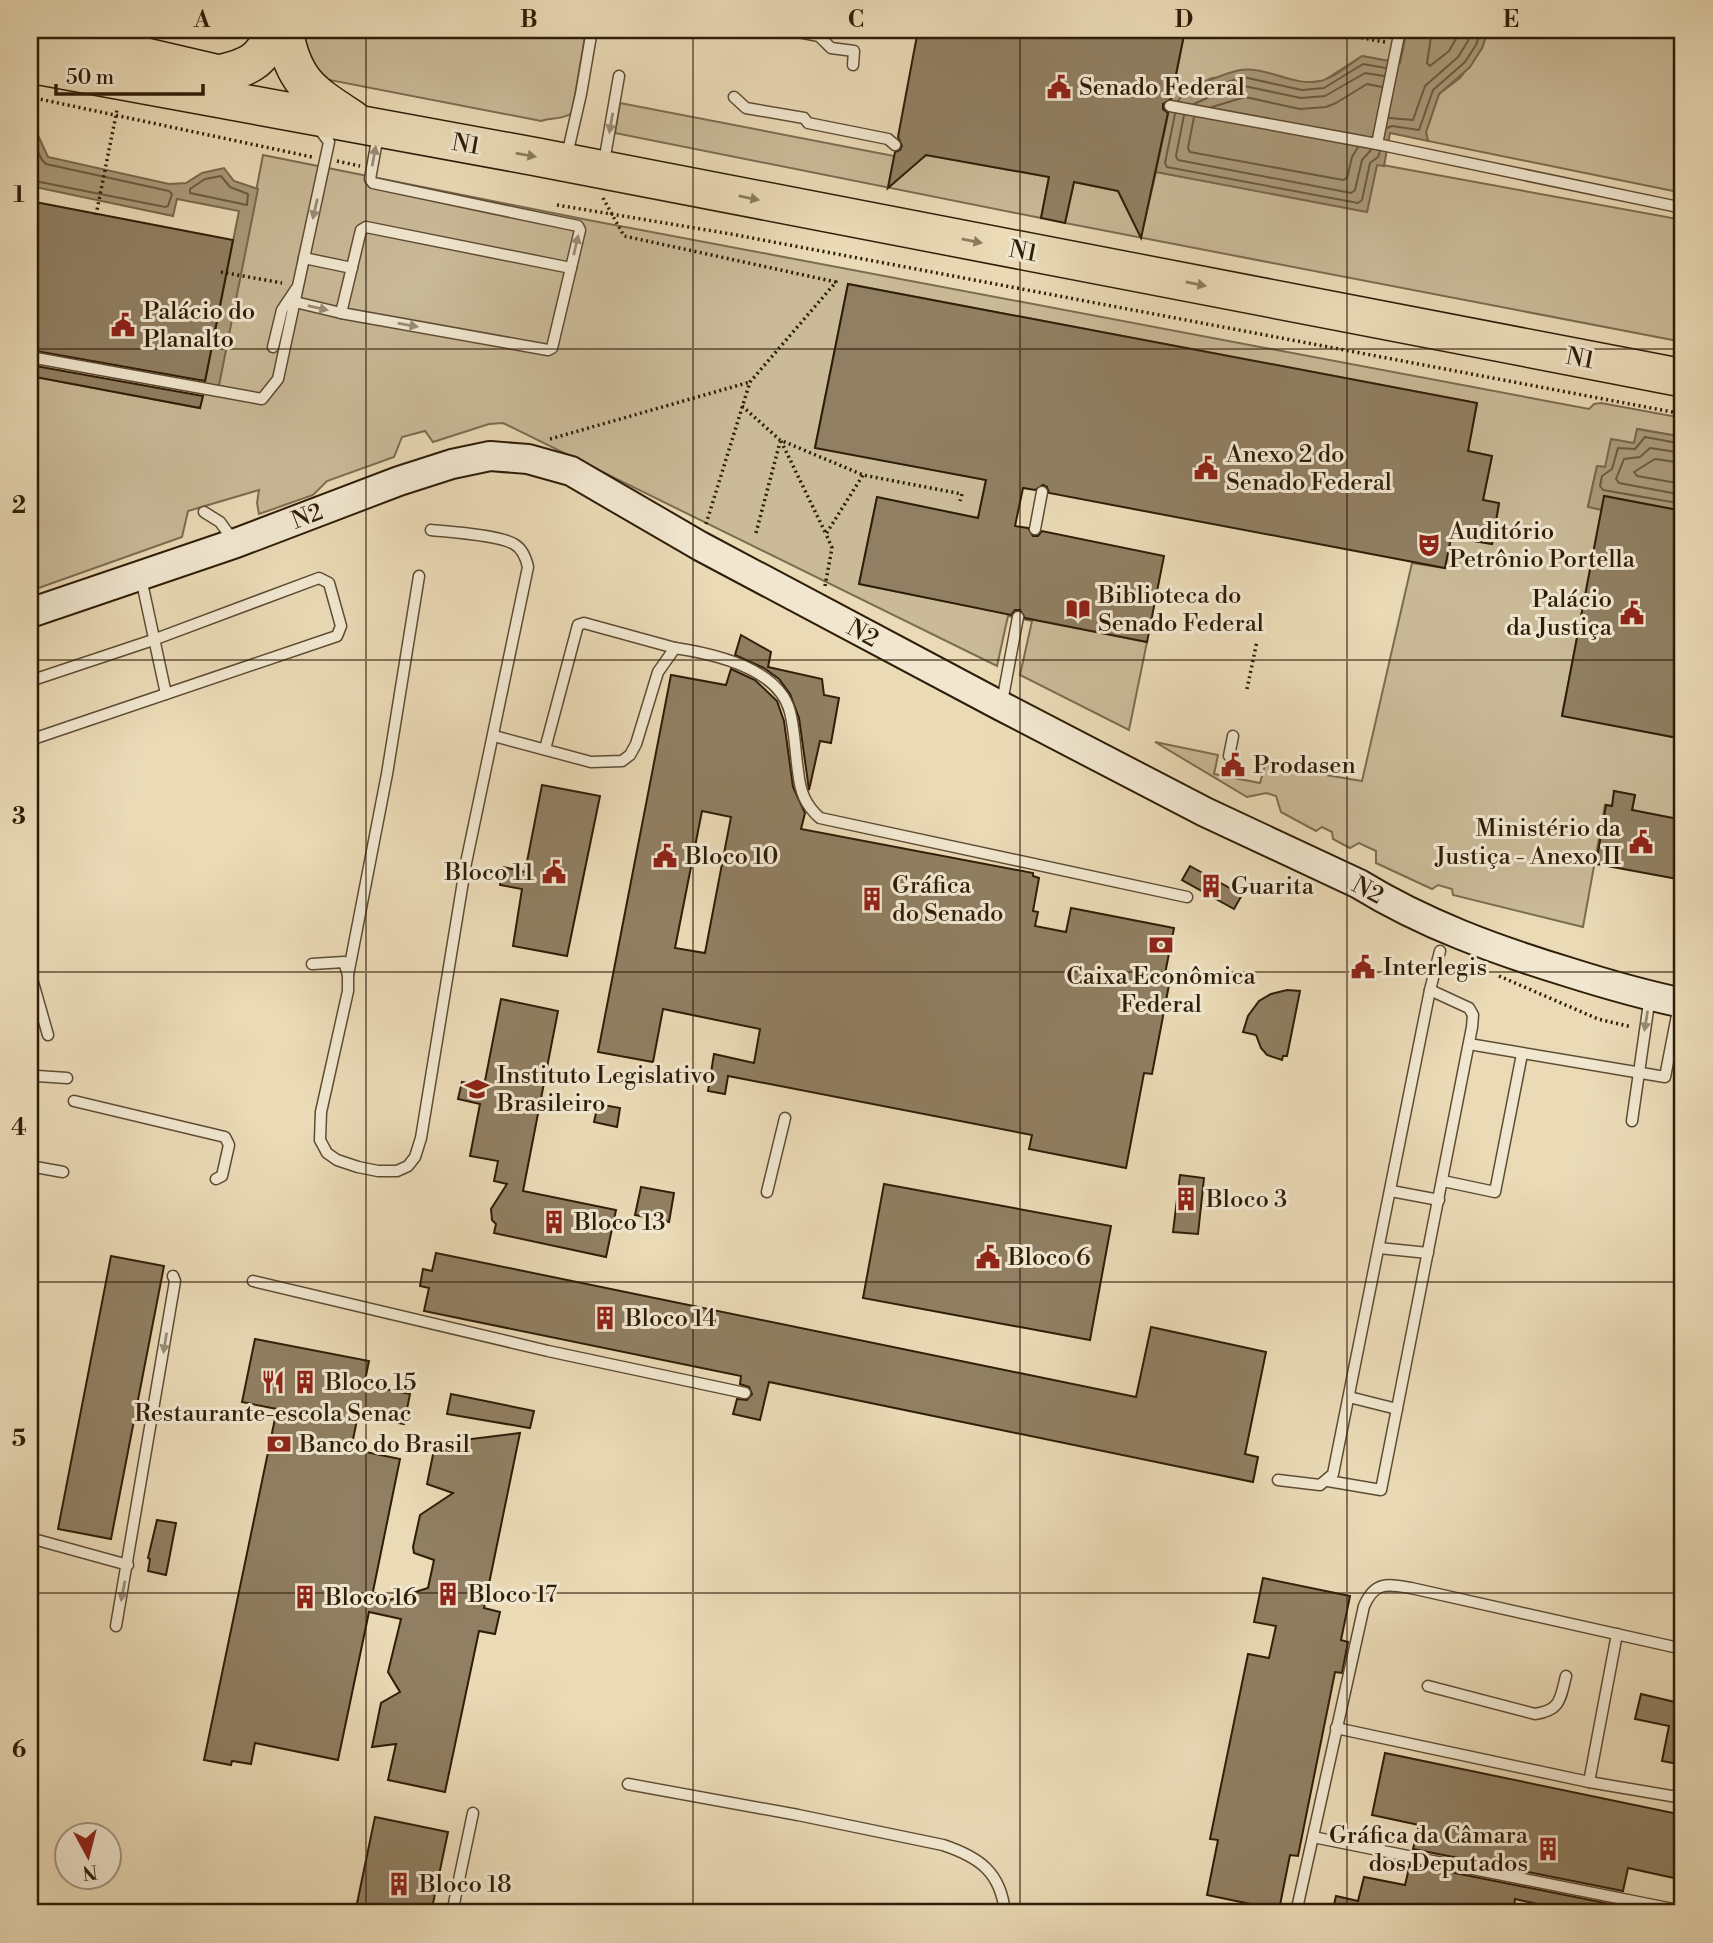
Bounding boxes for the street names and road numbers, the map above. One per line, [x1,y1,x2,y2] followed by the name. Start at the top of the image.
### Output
[449,128,483,162] street label: N1
[1006,235,1040,270] street label: N1
[1563,342,1597,377] street label: N1
[287,497,327,537] street label: N2
[841,613,884,655] street label: N2
[1347,870,1388,912] street label: N2

